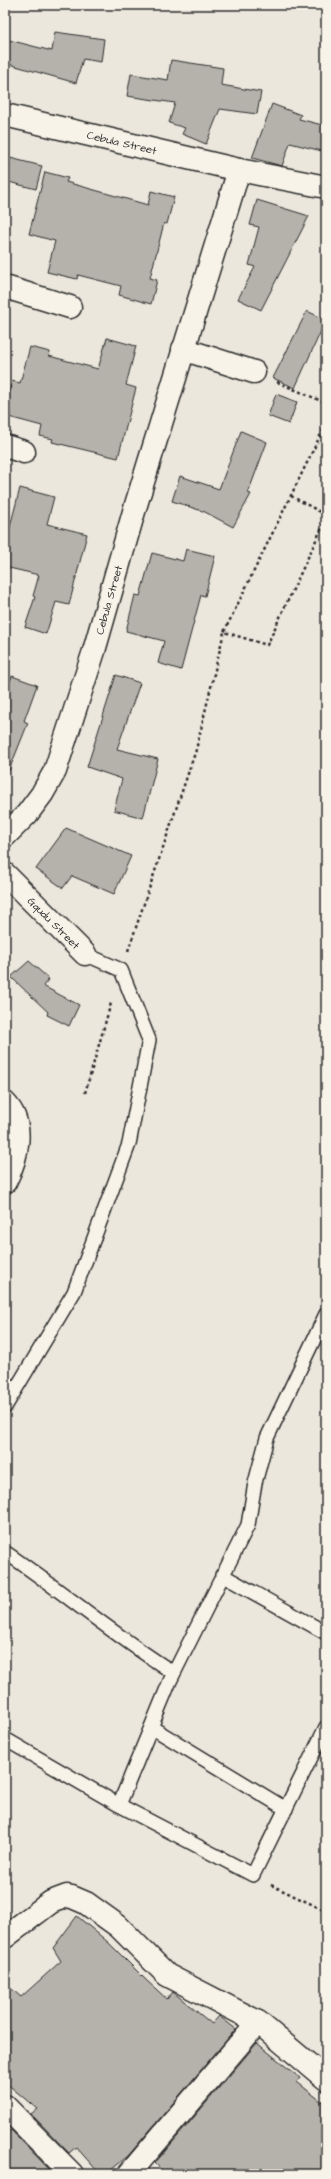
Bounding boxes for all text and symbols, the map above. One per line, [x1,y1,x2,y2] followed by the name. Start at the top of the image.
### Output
[85,127,159,158] street label: Cebula Street
[92,563,126,636] street label: Cebula Street
[24,893,84,953] street label: Gqudu Street

